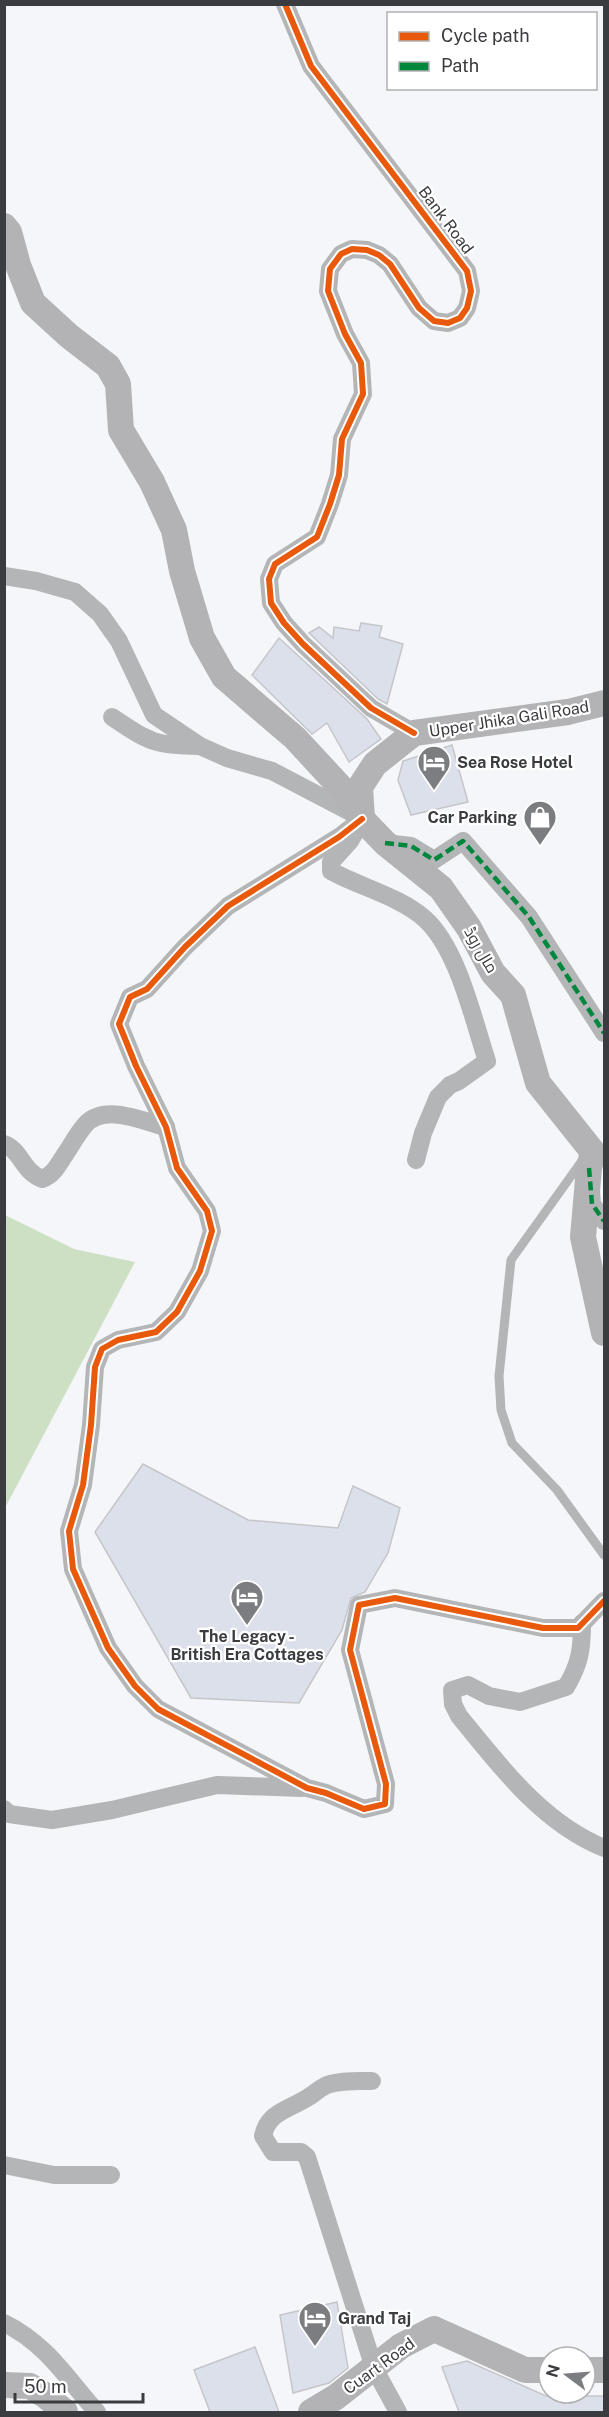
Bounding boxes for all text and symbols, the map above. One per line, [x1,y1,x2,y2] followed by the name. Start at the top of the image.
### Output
[387,12,597,90] legend
[441,25,530,46] text: Cycle path
[441,55,479,76] text: Path
[414,183,478,257] street label: Bank Road
[428,697,590,741] street label: Upper Jhika Gali Road
[416,744,452,791] hotel icon: Sea Rose Hotel
[457,753,573,772] place label: Sea Rose Hotel
[522,799,558,846] shop icon: Car Parking
[427,808,517,827] place label: Car Parking
[459,924,502,977] street label: مال روڈ
[229,1579,265,1626] hotel icon: The Legacy - British Era Cottages
[170,1627,324,1664] place label: The Legacy - British Era Cottages
[297,2300,333,2347] hotel icon: Grand Taj
[338,2309,411,2328] place label: Grand Taj
[340,2334,418,2398] street label: Cuart Road
[537,2345,597,2405] north arrow
[542,2362,564,2380] text: N
[15,2366,142,2404] scale bar
[24,2376,67,2397] text: 50 m

